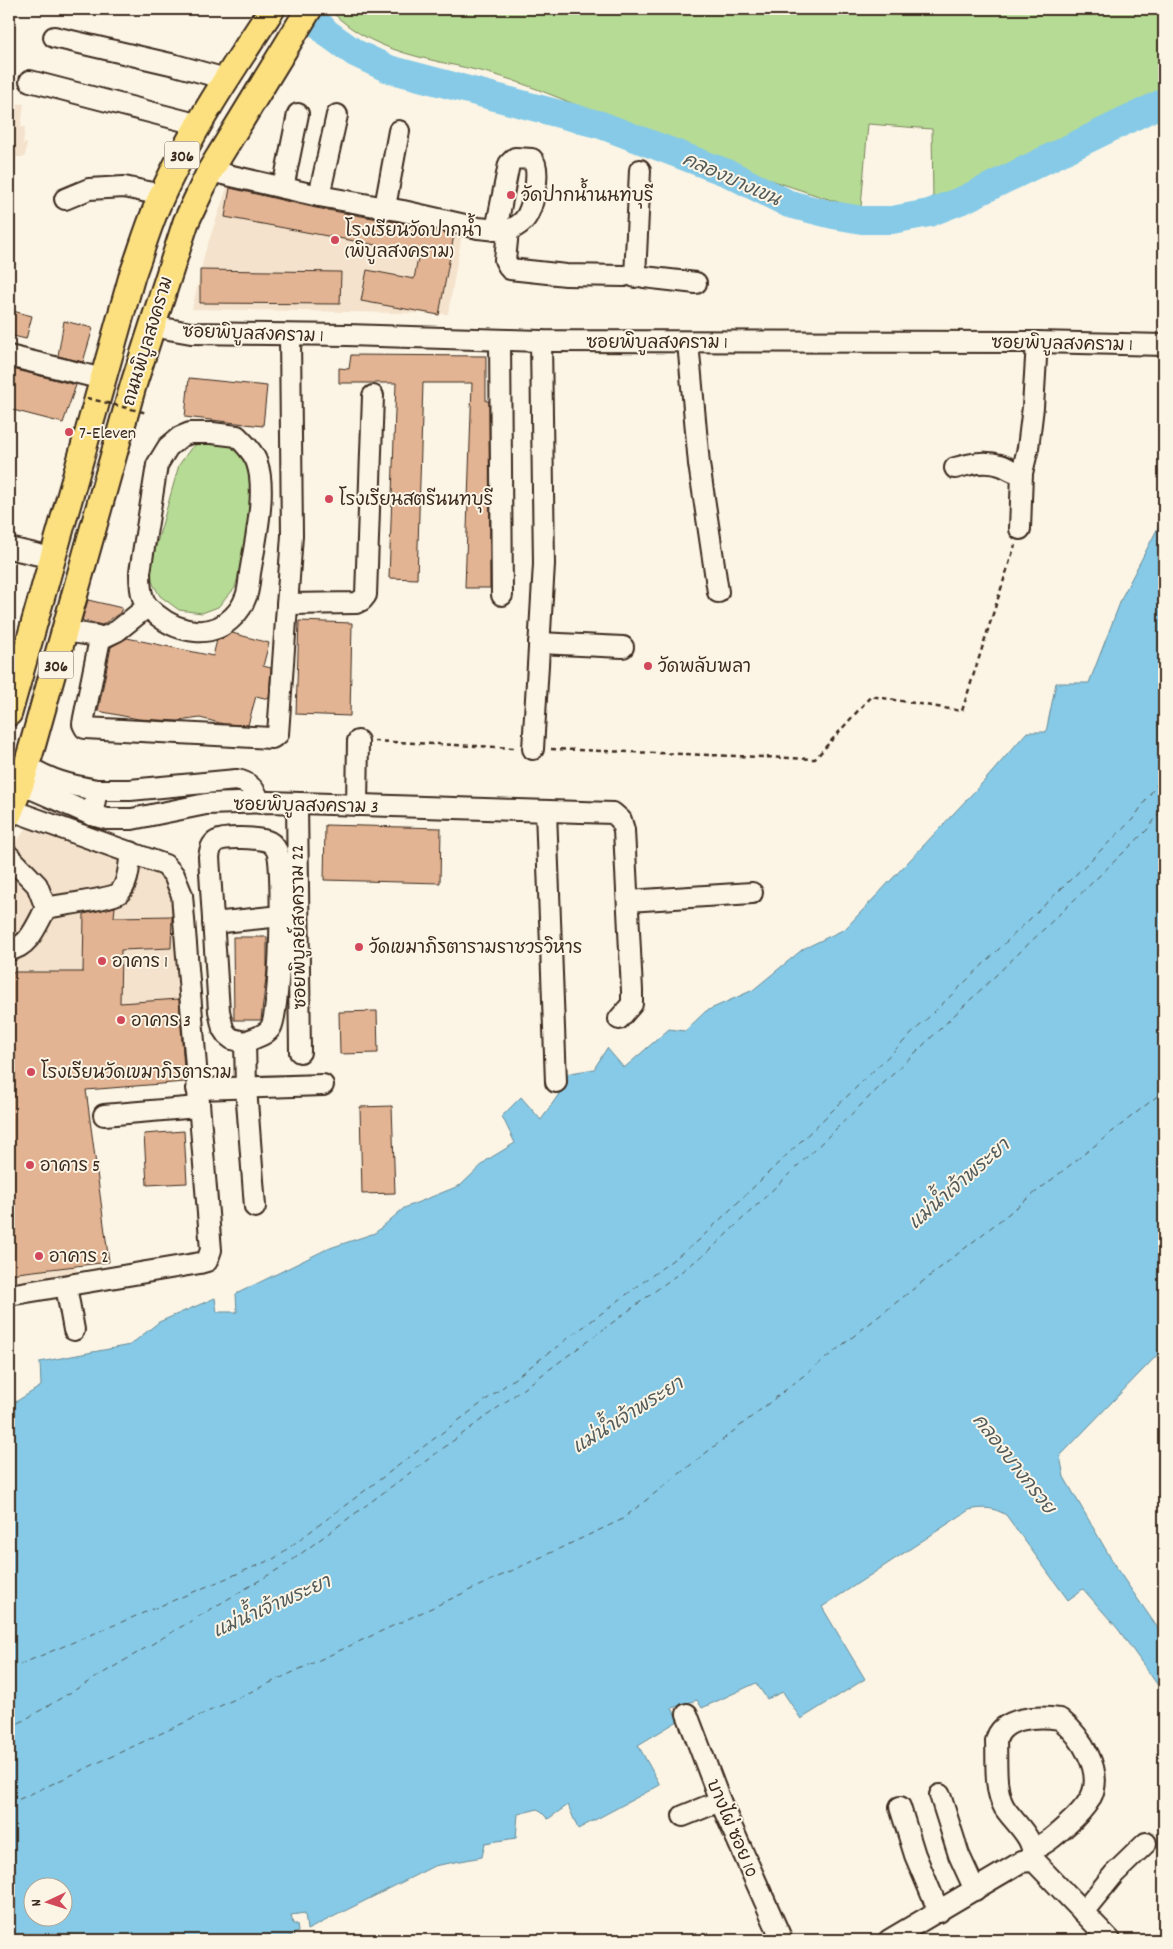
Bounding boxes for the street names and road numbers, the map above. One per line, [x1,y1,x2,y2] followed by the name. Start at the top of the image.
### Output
[164,142,200,168] road number: 306
[117,274,181,410] street label: ถนนพิบูลสงคราม
[182,320,324,350] street label: ซอยพิบูลสงคราม 1
[586,331,728,357] street label: ซอยพิบูลสงคราม 1
[991,331,1133,359] street label: ซอยพิบูลสงคราม 1
[38,652,74,678] road number: 306
[233,793,379,821] street label: ซอยพิบูลสงคราม 3
[284,844,314,1010] street label: ซอยพิบูลย์สงคราม 22
[699,1775,765,1882] street label: บางไผ่ ซอย 10

